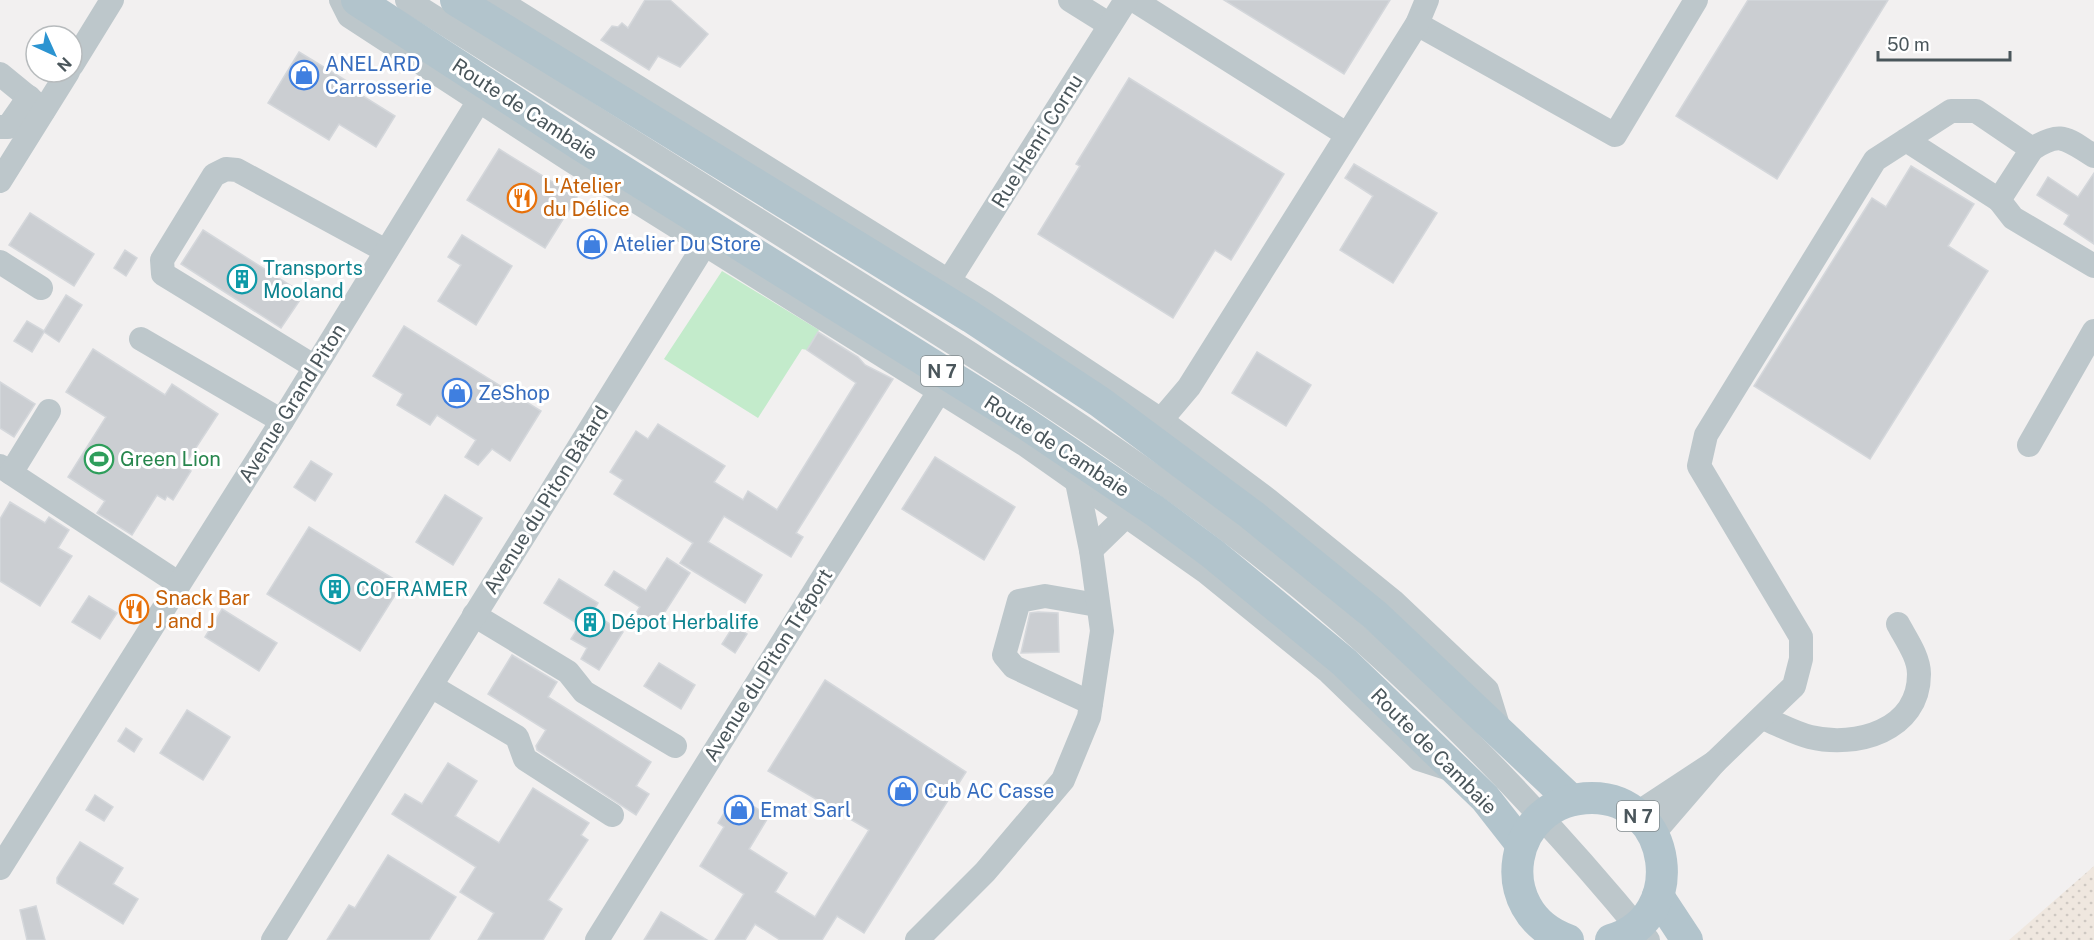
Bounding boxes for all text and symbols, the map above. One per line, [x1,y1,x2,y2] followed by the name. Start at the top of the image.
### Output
[24,24,84,84] north arrow
[1878,24,2010,62] scale bar
[1887,34,1930,55] text: 50 m
[325,52,432,99] place label: ANELARD Carrosserie
[53,53,75,75] text: N
[448,53,602,165] street label: Route de Cambaie
[288,59,320,91] shop icon: ANELARD Carrosserie
[986,70,1088,212] street label: Rue Henri Cornu
[543,174,630,221] place label: L'Atelier du Délice
[506,182,538,214] restaurant icon: L'Atelier du Délice
[576,228,608,260] shop icon: Atelier Du Store
[613,232,761,256] place label: Atelier Du Store
[263,256,363,303] place label: Transports Mooland
[226,263,258,295] building icon: Transports Mooland
[233,319,351,487] street label: Avenue Grand Piton
[921,356,963,386] road number: N 7
[441,377,473,409] shop icon: ZeShop
[478,381,550,405] place label: ZeShop
[980,390,1134,502] street label: Route de Cambaie
[478,402,614,598] street label: Avenue du Piton Bâtard
[83,443,115,475] sports icon: Green Lion
[120,447,221,471] place label: Green Lion
[699,564,837,766] street label: Avenue du Piton Tréport
[319,573,351,605] building icon: COFRAMER
[356,577,468,601] place label: COFRAMER
[155,586,250,633] place label: Snack Bar J and J
[118,593,150,625] restaurant icon: Snack Bar J and J
[574,606,606,638] building icon: Dépot Herbalife
[611,610,759,634] place label: Dépot Herbalife
[1366,683,1502,819] street label: Route de Cambaie
[887,775,919,807] shop icon: Cub AC Casse
[924,779,1054,803] place label: Cub AC Casse
[723,794,755,826] shop icon: Emat Sarl
[760,798,851,822] place label: Emat Sarl
[1617,801,1659,831] road number: N 7

